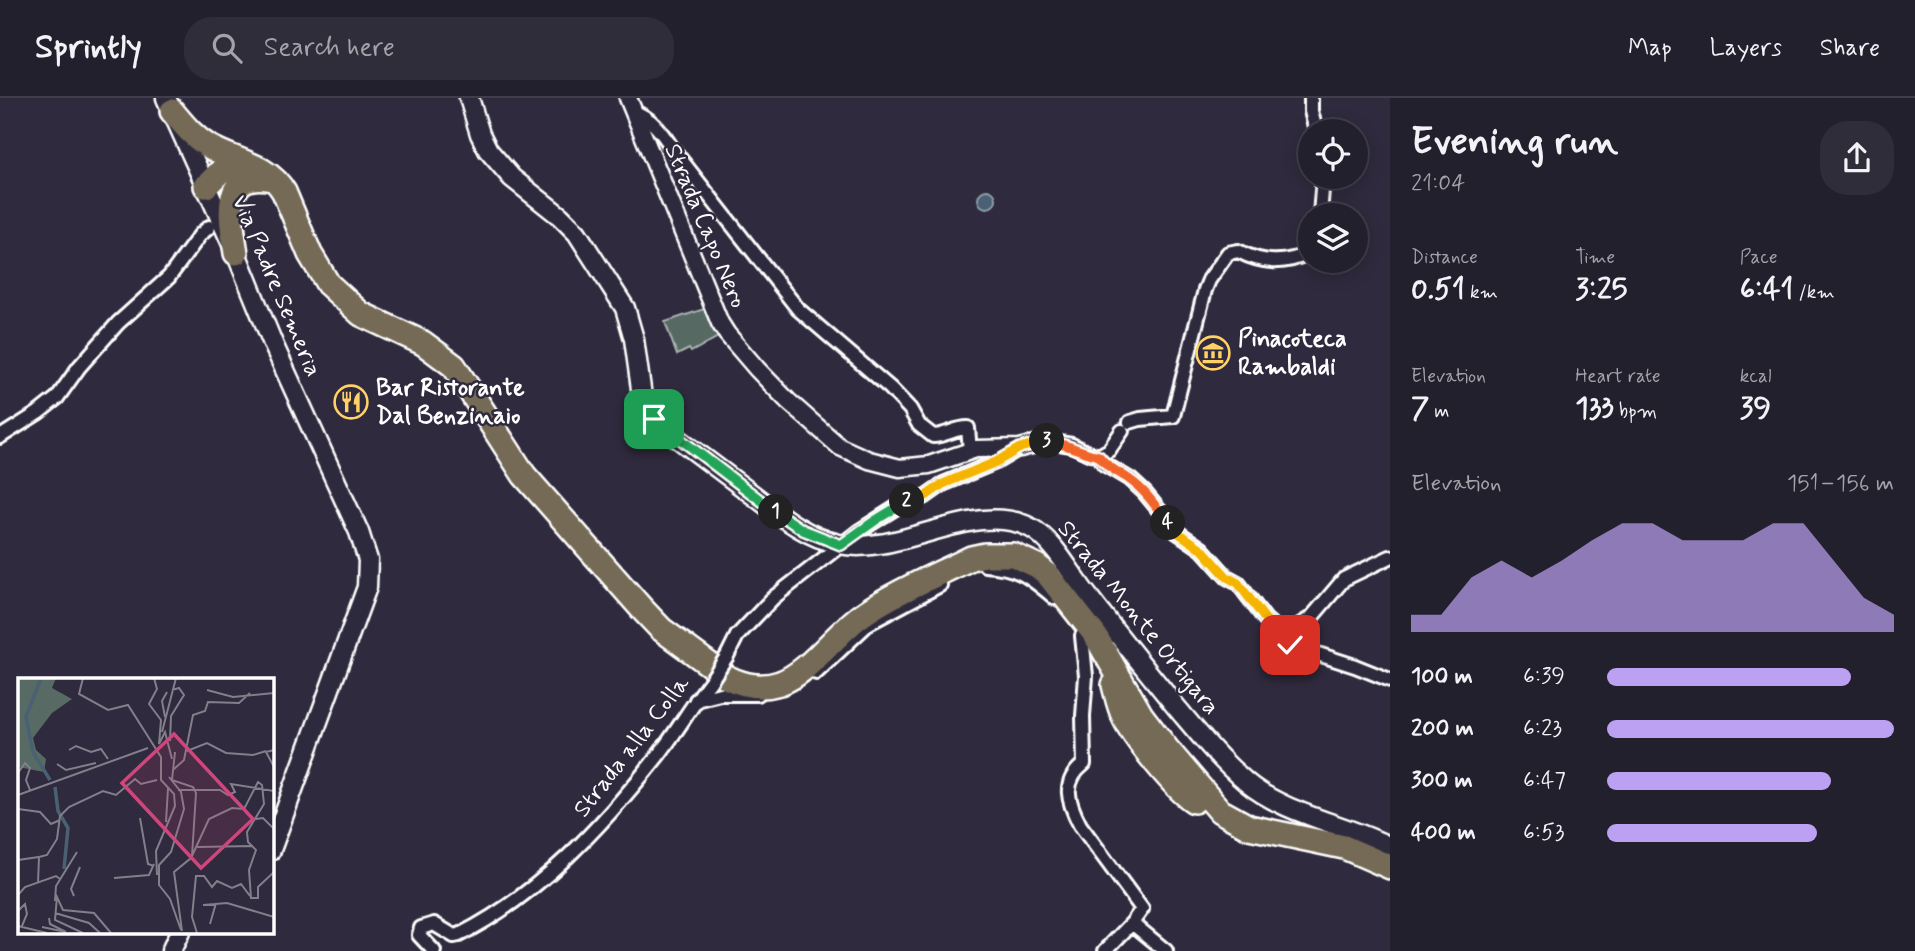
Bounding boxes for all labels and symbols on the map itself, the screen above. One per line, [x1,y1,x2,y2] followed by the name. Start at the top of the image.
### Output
[656,139,754,313] street label: Strada Capo Nero
[224,190,328,382] street label: Via Padre Semeria
[1238,324,1347,383] place label: Pinacoteca Rambaldi
[1194,334,1232,372] museum icon: Pinacoteca Rambaldi
[376,373,525,432] place label: Bar Ristorante Dal Benzinaio
[332,383,370,421] restaurant icon: Bar Ristorante Dal Benzinaio
[624,389,684,449] pin
[1030,424,1064,458] pin: 3
[890,484,925,518] pin: 2
[758,494,794,530] pin: 1
[1150,506,1186,540] pin: 4
[1050,514,1226,722] street label: Strada Monte Ortigara
[1260,615,1320,675] pin
[567,669,697,824] street label: Strada alla Colla
[18,678,273,934] inset map

